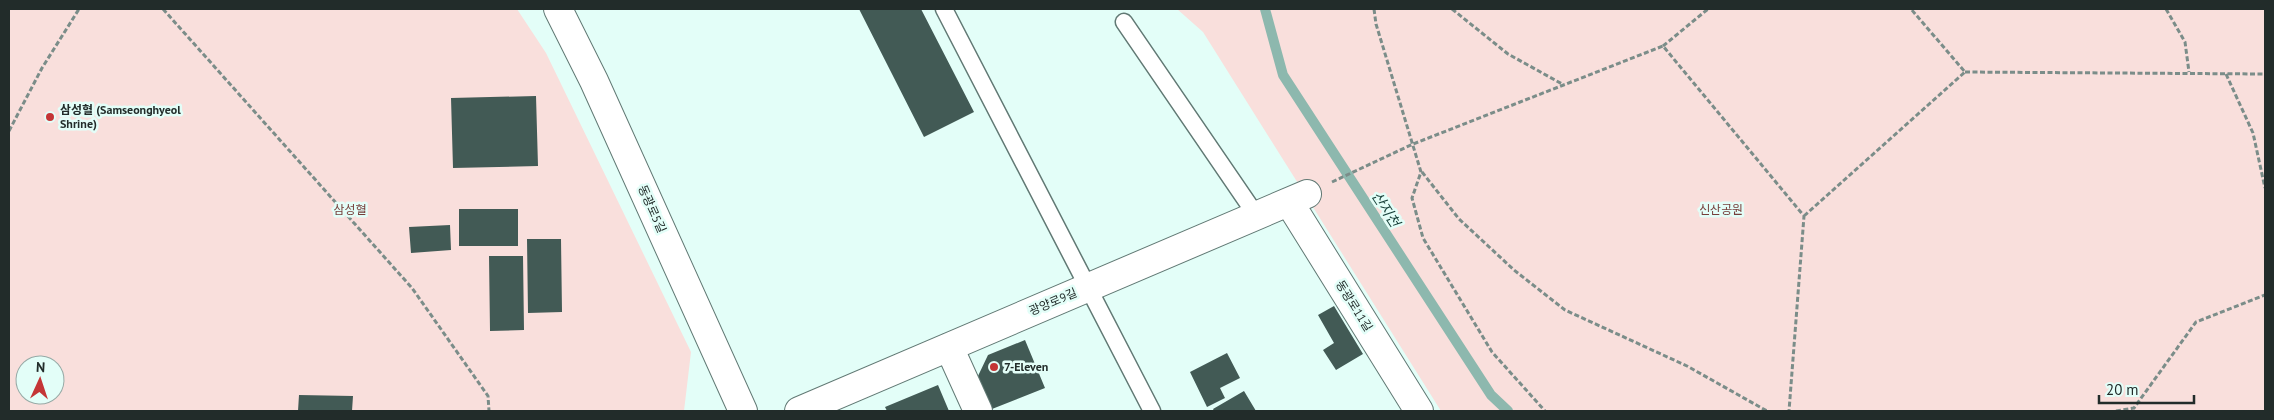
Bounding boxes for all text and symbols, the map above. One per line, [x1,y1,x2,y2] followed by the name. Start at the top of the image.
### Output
[60,102,181,131] place label: 삼성혈 (Samseonghyeol Shrine)
[44,111,56,123] marker: 삼성혈 (Samseonghyeol Shrine)
[635,183,670,235] street label: 동광로5길
[1368,188,1405,231] water label: 산지천
[333,202,367,217] park label: 삼성혈
[1699,202,1743,217] park label: 신산공원
[1333,277,1376,334] street label: 동광로11길
[1027,285,1079,318] street label: 광양로9길
[15,355,65,405] north arrow
[36,358,46,376] text: N
[1004,359,1048,374] place label: 7-Eleven
[988,361,1000,373] marker: 7-Eleven
[2099,372,2194,404] scale bar
[2106,380,2139,399] text: 20 m

